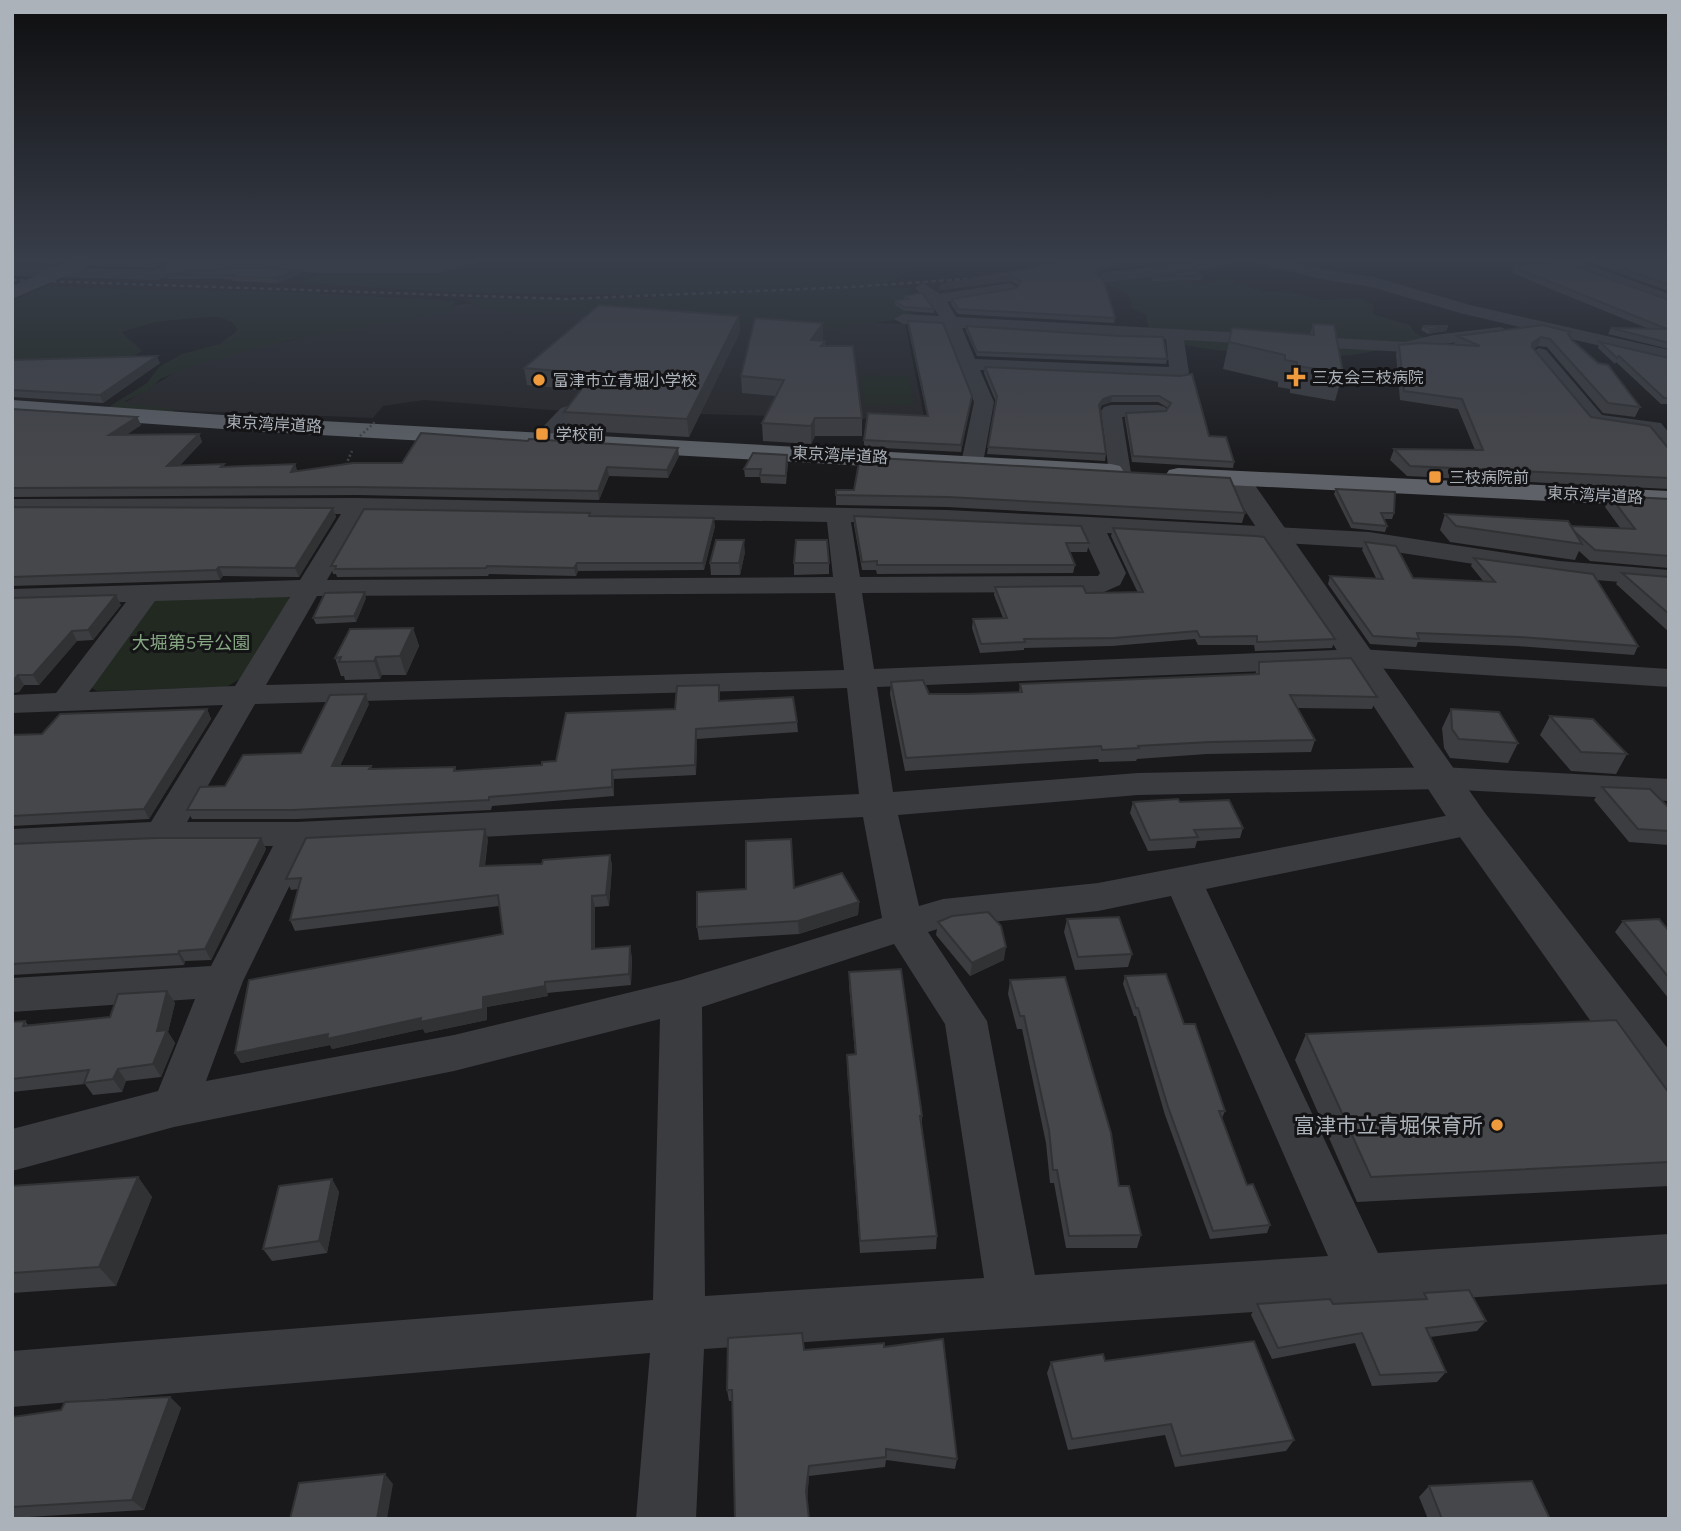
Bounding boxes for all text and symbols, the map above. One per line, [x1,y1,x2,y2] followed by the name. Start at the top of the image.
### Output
[1286,367,1306,387] marker: 三友会三枝病院
[1312,368,1424,387] place label: 三友会三枝病院
[553,371,697,390] place label: 富津市立青堀小学校
[531,372,547,388] marker: 富津市立青堀小学校
[226,412,322,436] street label: 東京湾岸道路
[556,425,604,444] place label: 学校前
[534,426,550,442] marker: 学校前
[792,443,888,467] street label: 東京湾岸道路
[1449,468,1529,487] place label: 三枝病院前
[1427,469,1443,485] marker: 三枝病院前
[1547,483,1643,507] street label: 東京湾岸道路
[132,632,250,654] park label: 大堀第5号公園
[1294,1113,1483,1138] place label: 富津市立青堀保育所
[1489,1117,1505,1133] marker: 富津市立青堀保育所

